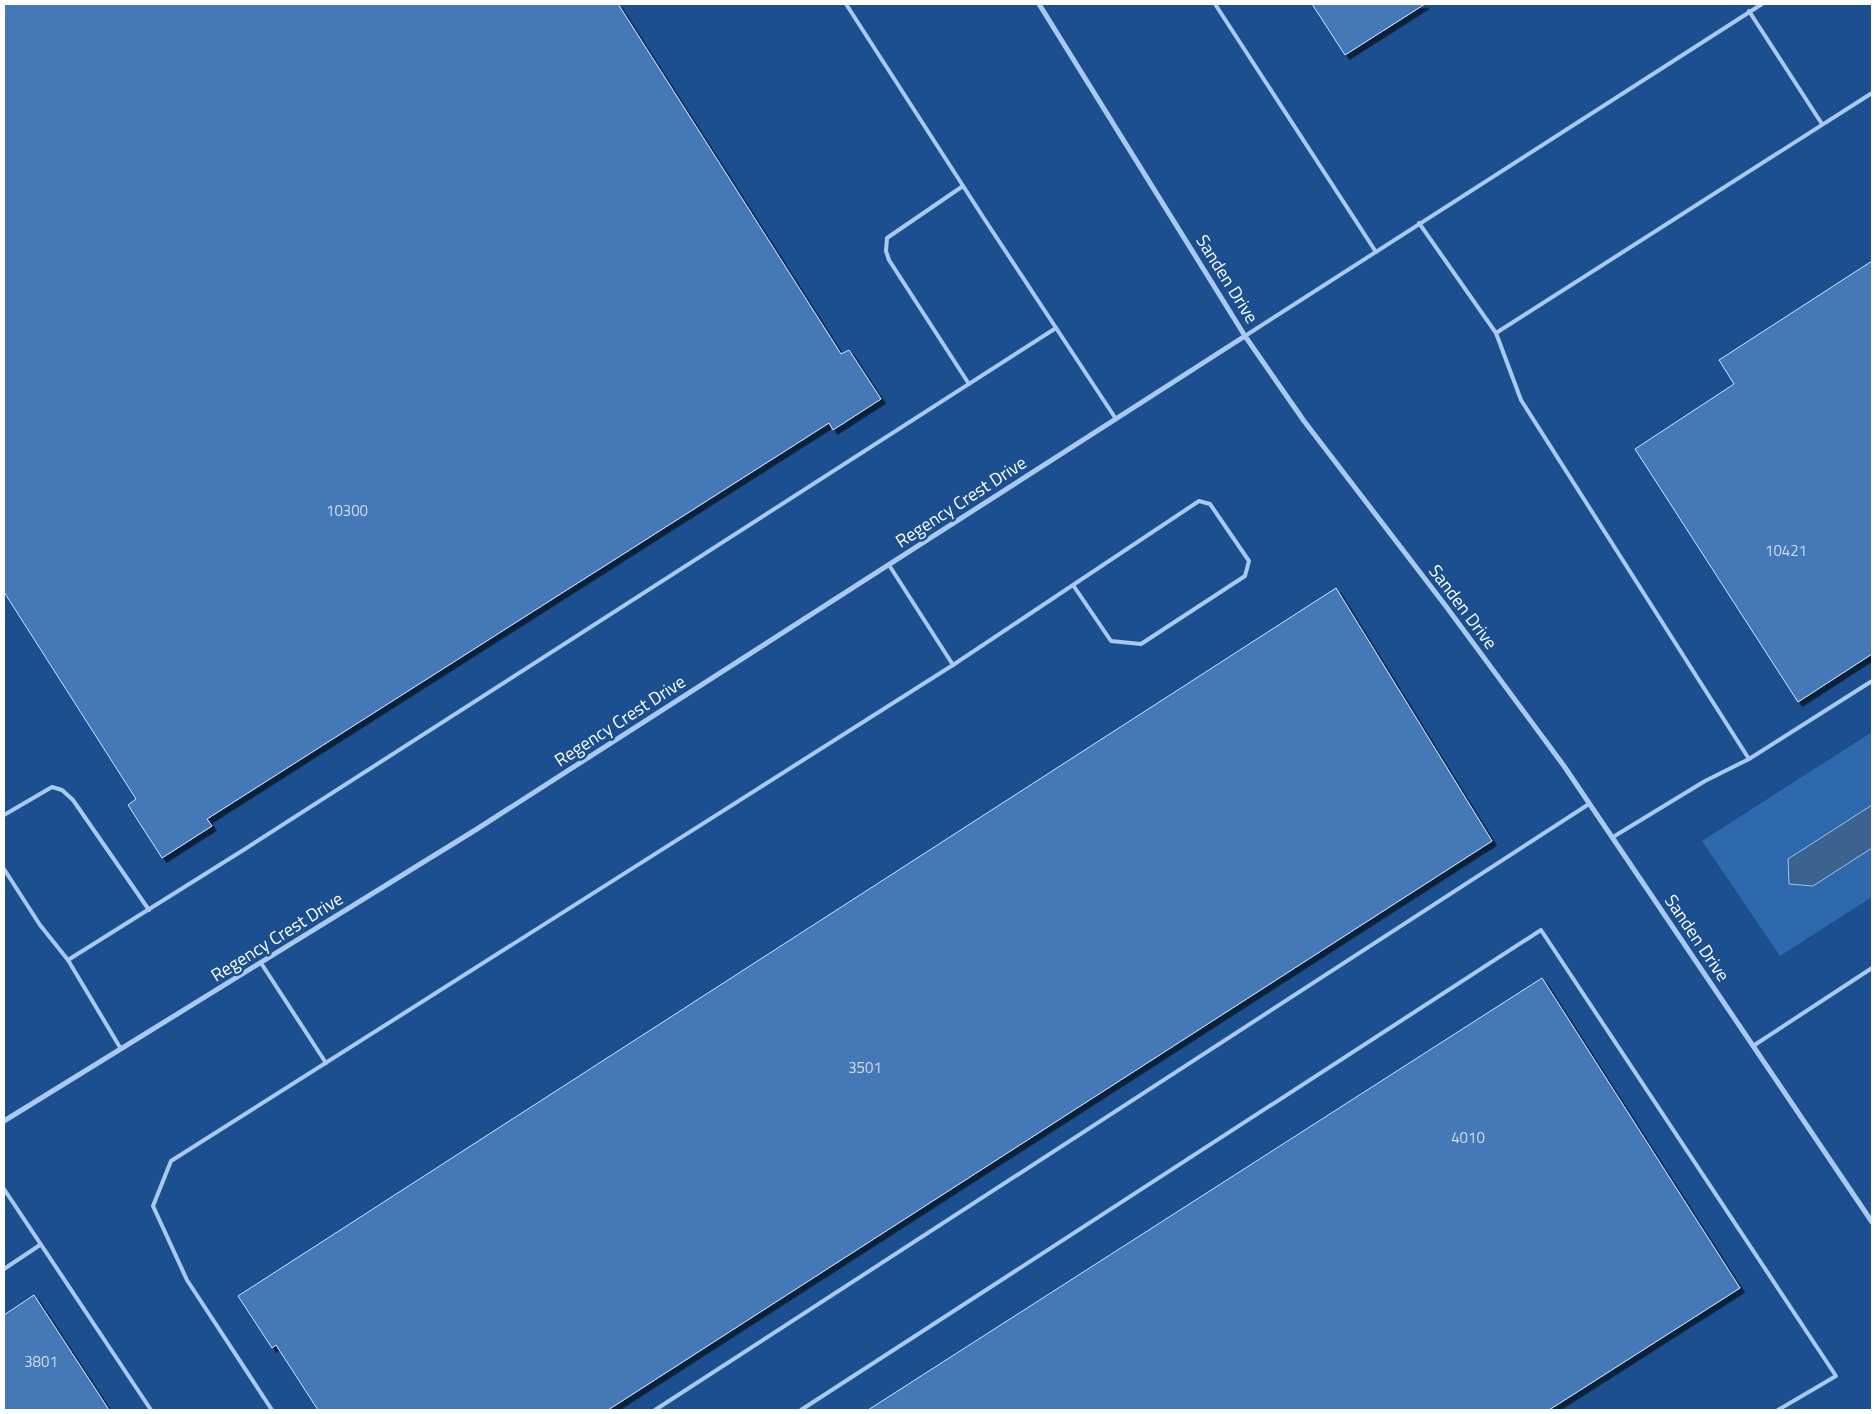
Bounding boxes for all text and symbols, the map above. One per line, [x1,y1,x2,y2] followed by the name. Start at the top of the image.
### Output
[1189,229,1265,328] street label: Sanden Drive
[890,449,1032,554] street label: Regency Crest Drive
[326,499,368,522] house number: 10300
[1765,539,1807,562] house number: 10421
[1423,559,1504,655] street label: Sanden Drive
[549,668,691,773] street label: Regency Crest Drive
[205,885,348,988] street label: Regency Crest Drive
[1658,889,1737,987] street label: Sanden Drive
[848,1056,882,1079] house number: 3501
[1451,1126,1485,1149] house number: 4010
[24,1350,58,1373] house number: 3801

